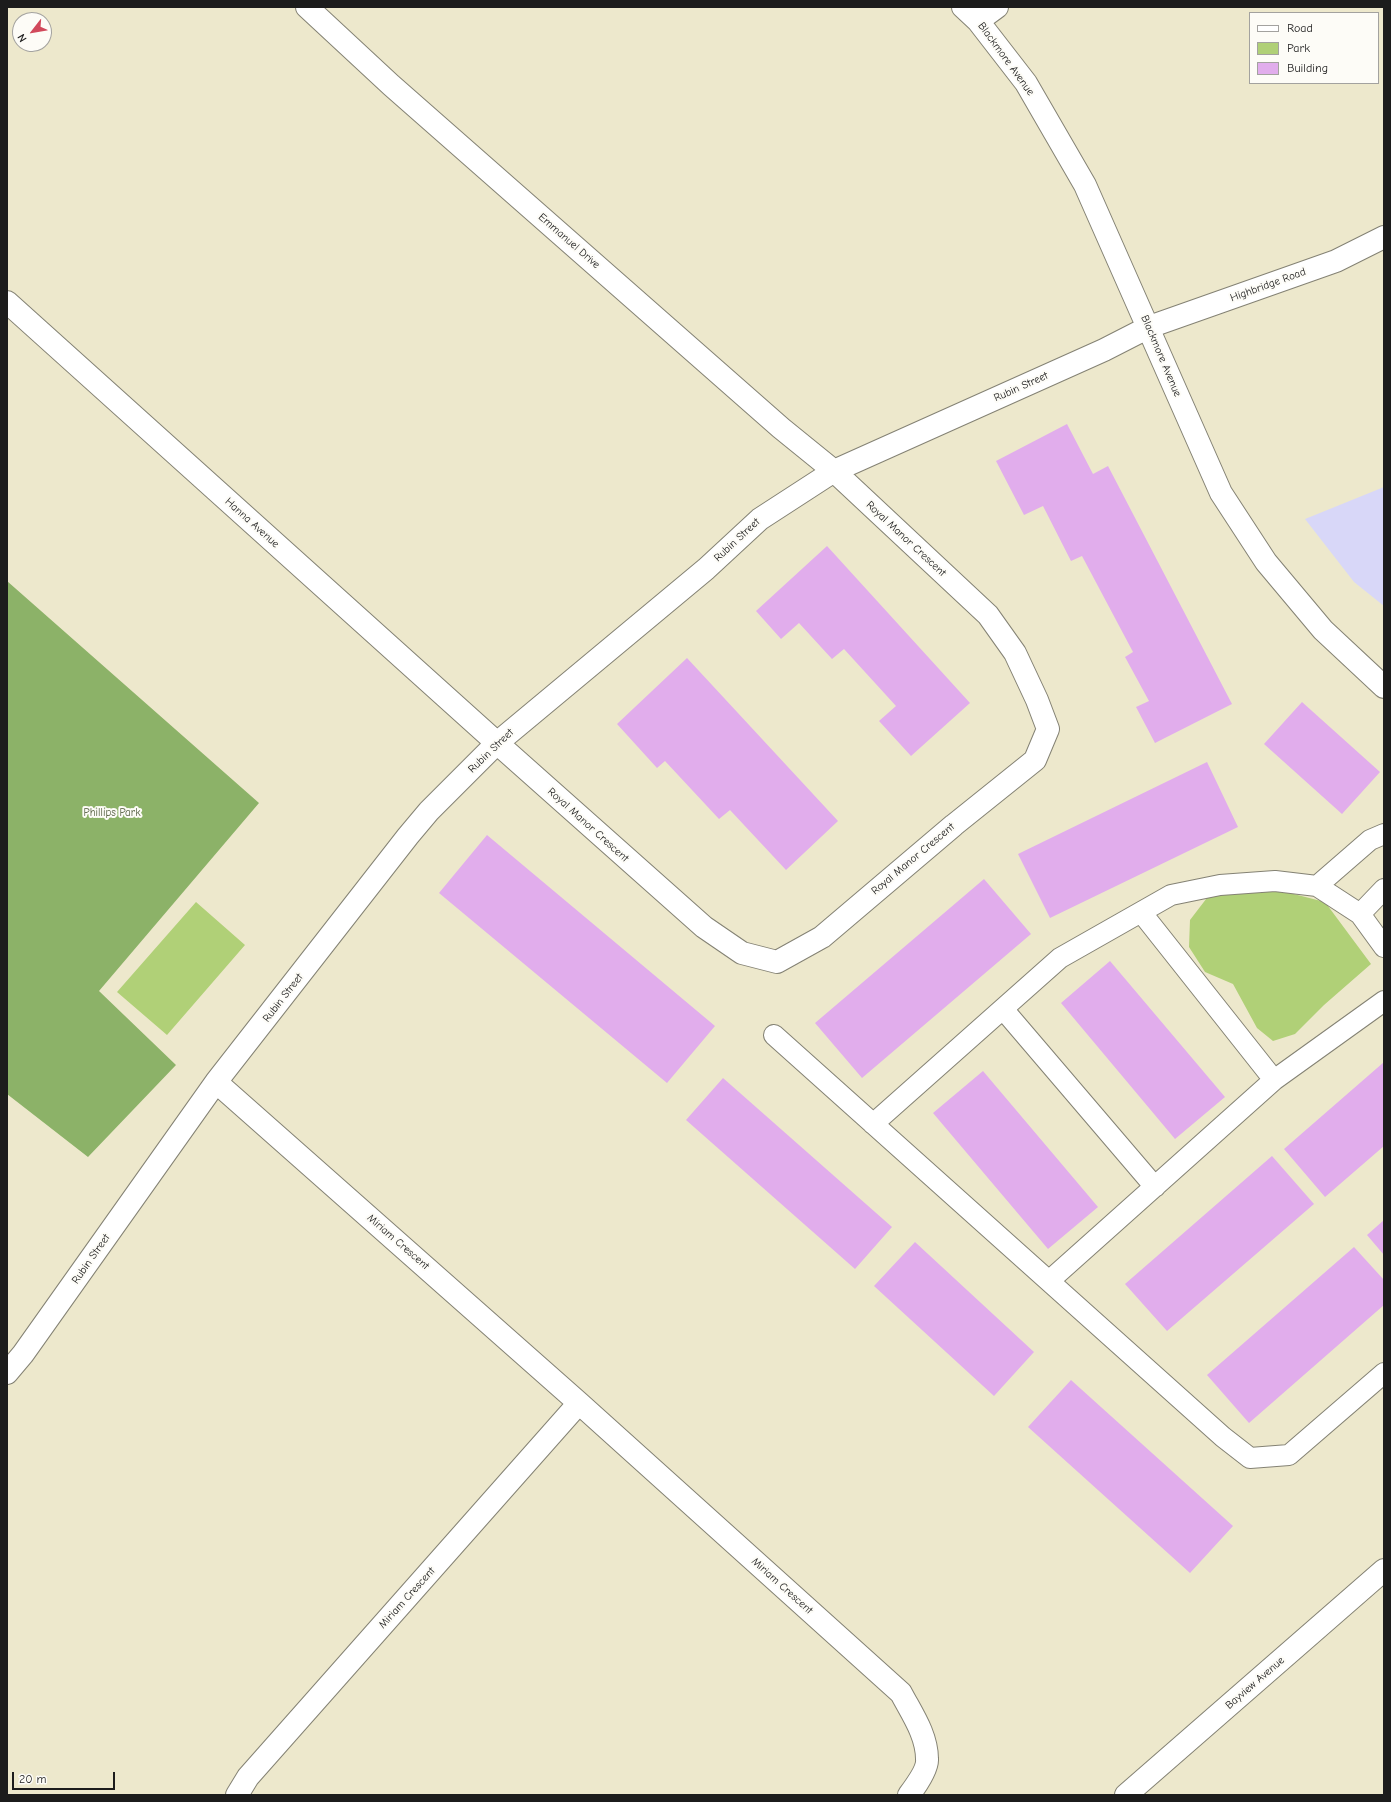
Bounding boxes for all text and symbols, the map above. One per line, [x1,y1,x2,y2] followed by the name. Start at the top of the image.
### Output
[12,12,52,52] north arrow
[1249,12,1379,84] legend
[975,20,1037,98] street label: Blackmore Avenue
[1287,21,1313,35] text: Road
[15,31,30,44] text: N
[1287,41,1310,55] text: Park
[1287,61,1328,75] text: Building
[535,211,603,271] street label: Emmanuel Drive
[1228,265,1308,305] street label: Highbridge Road
[1138,313,1184,399] street label: Blackmore Avenue
[992,369,1050,405] street label: Rubin Street
[222,495,282,551] street label: Hanna Avenue
[863,499,949,579] street label: Royal Manor Crescent
[711,515,763,565] street label: Rubin Street
[466,726,516,776] street label: Rubin Street
[545,785,631,865] street label: Royal Manor Crescent
[84,806,140,820] park label: Phillips Park
[869,820,957,898] street label: Royal Manor Crescent
[260,971,306,1025] street label: Rubin Street
[364,1211,432,1273] street label: Miriam Crescent
[69,1232,113,1286] street label: Rubin Street
[749,1555,815,1617] street label: Miriam Crescent
[376,1565,438,1631] street label: Miriam Crescent
[1223,1654,1287,1712] street label: Bayview Avenue
[14,1764,117,1790] scale bar
[19,1772,47,1786] text: 20 m

